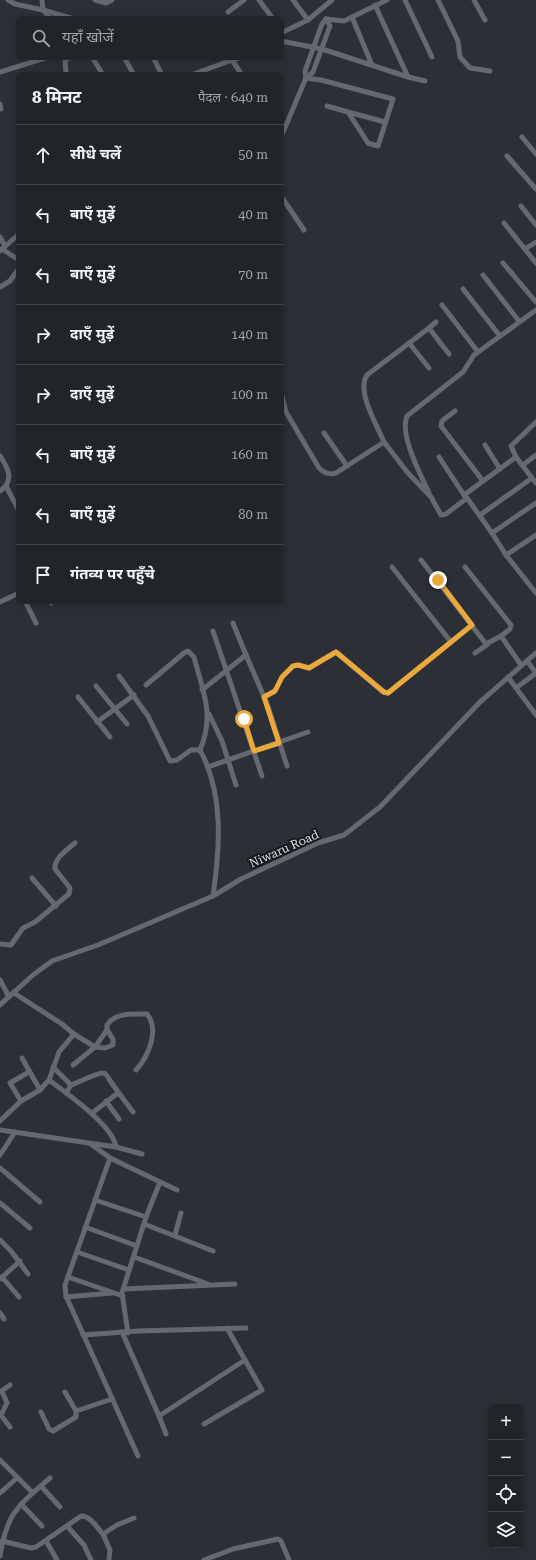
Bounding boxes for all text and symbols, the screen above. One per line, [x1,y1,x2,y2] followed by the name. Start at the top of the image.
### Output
[16,16,284,60] search box
[30,27,52,49] icon: search
[62,28,114,46] text: यहाँ खोजें
[32,87,82,107] text: 8 मिनट
[198,90,268,105] text: पैदल · 640 m
[32,144,54,166] icon: ahead
[70,145,121,163] text: सीधे चलें
[238,147,268,162] text: 50 m
[32,204,54,226] icon: left
[70,205,115,223] text: बाएँ मुड़ें
[238,207,268,222] text: 40 m
[32,264,54,286] icon: left
[70,265,115,283] text: बाएँ मुड़ें
[238,267,268,282] text: 70 m
[32,324,54,346] icon: right
[70,325,114,343] text: दाएँ मुड़ें
[231,327,268,342] text: 140 m
[32,384,54,406] icon: right
[70,385,114,403] text: दाएँ मुड़ें
[231,387,268,402] text: 100 m
[32,444,54,466] icon: left
[70,445,115,463] text: बाएँ मुड़ें
[231,447,268,462] text: 160 m
[32,504,54,526] icon: left
[70,505,115,523] text: बाएँ मुड़ें
[238,507,268,522] text: 80 m
[32,564,54,586] icon: arrive
[70,565,155,583] text: गंतव्य पर पहुँचे
[429,571,447,589] route end
[235,710,253,728] route start
[247,827,321,871] street label: Niwaru Road
[488,1404,524,1548] map controls
[488,1404,524,1440] button: +
[488,1440,524,1476] button: −
[488,1476,524,1512] button: locate
[488,1512,524,1548] button: layers

